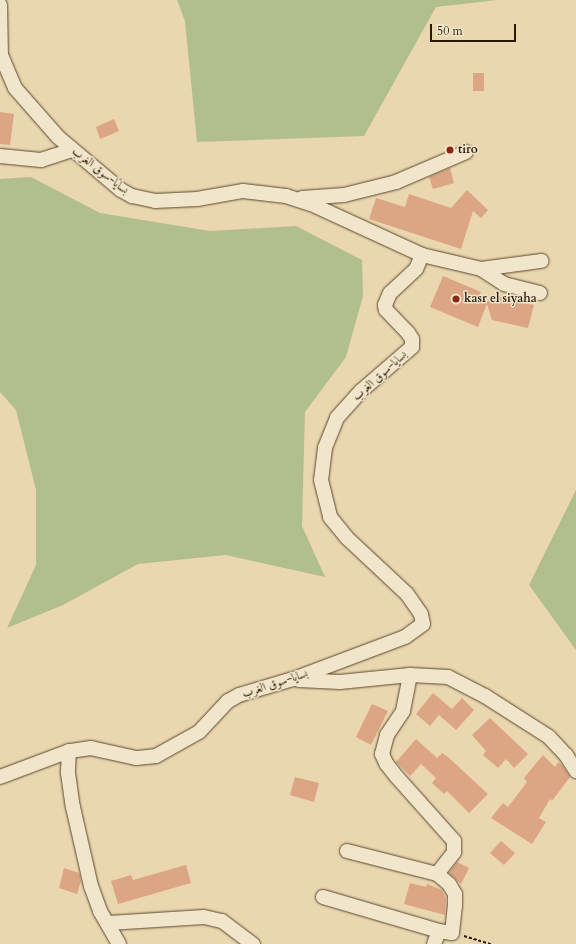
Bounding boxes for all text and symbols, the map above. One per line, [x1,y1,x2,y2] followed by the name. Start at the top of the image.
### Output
[432,16,518,42] scale bar
[437,23,463,39] text: 50 m
[458,143,478,157] place label: tiro
[69,144,131,198] street label: بسايا-سوق الغرب
[445,145,455,155] marker: tiro
[464,292,537,306] place label: kasr el siyaha
[451,294,461,304] marker: kasr el siyaha
[350,348,410,404] street label: بسايا-سوق الغرب
[240,667,310,701] street label: بسايا-سوق الغرب

